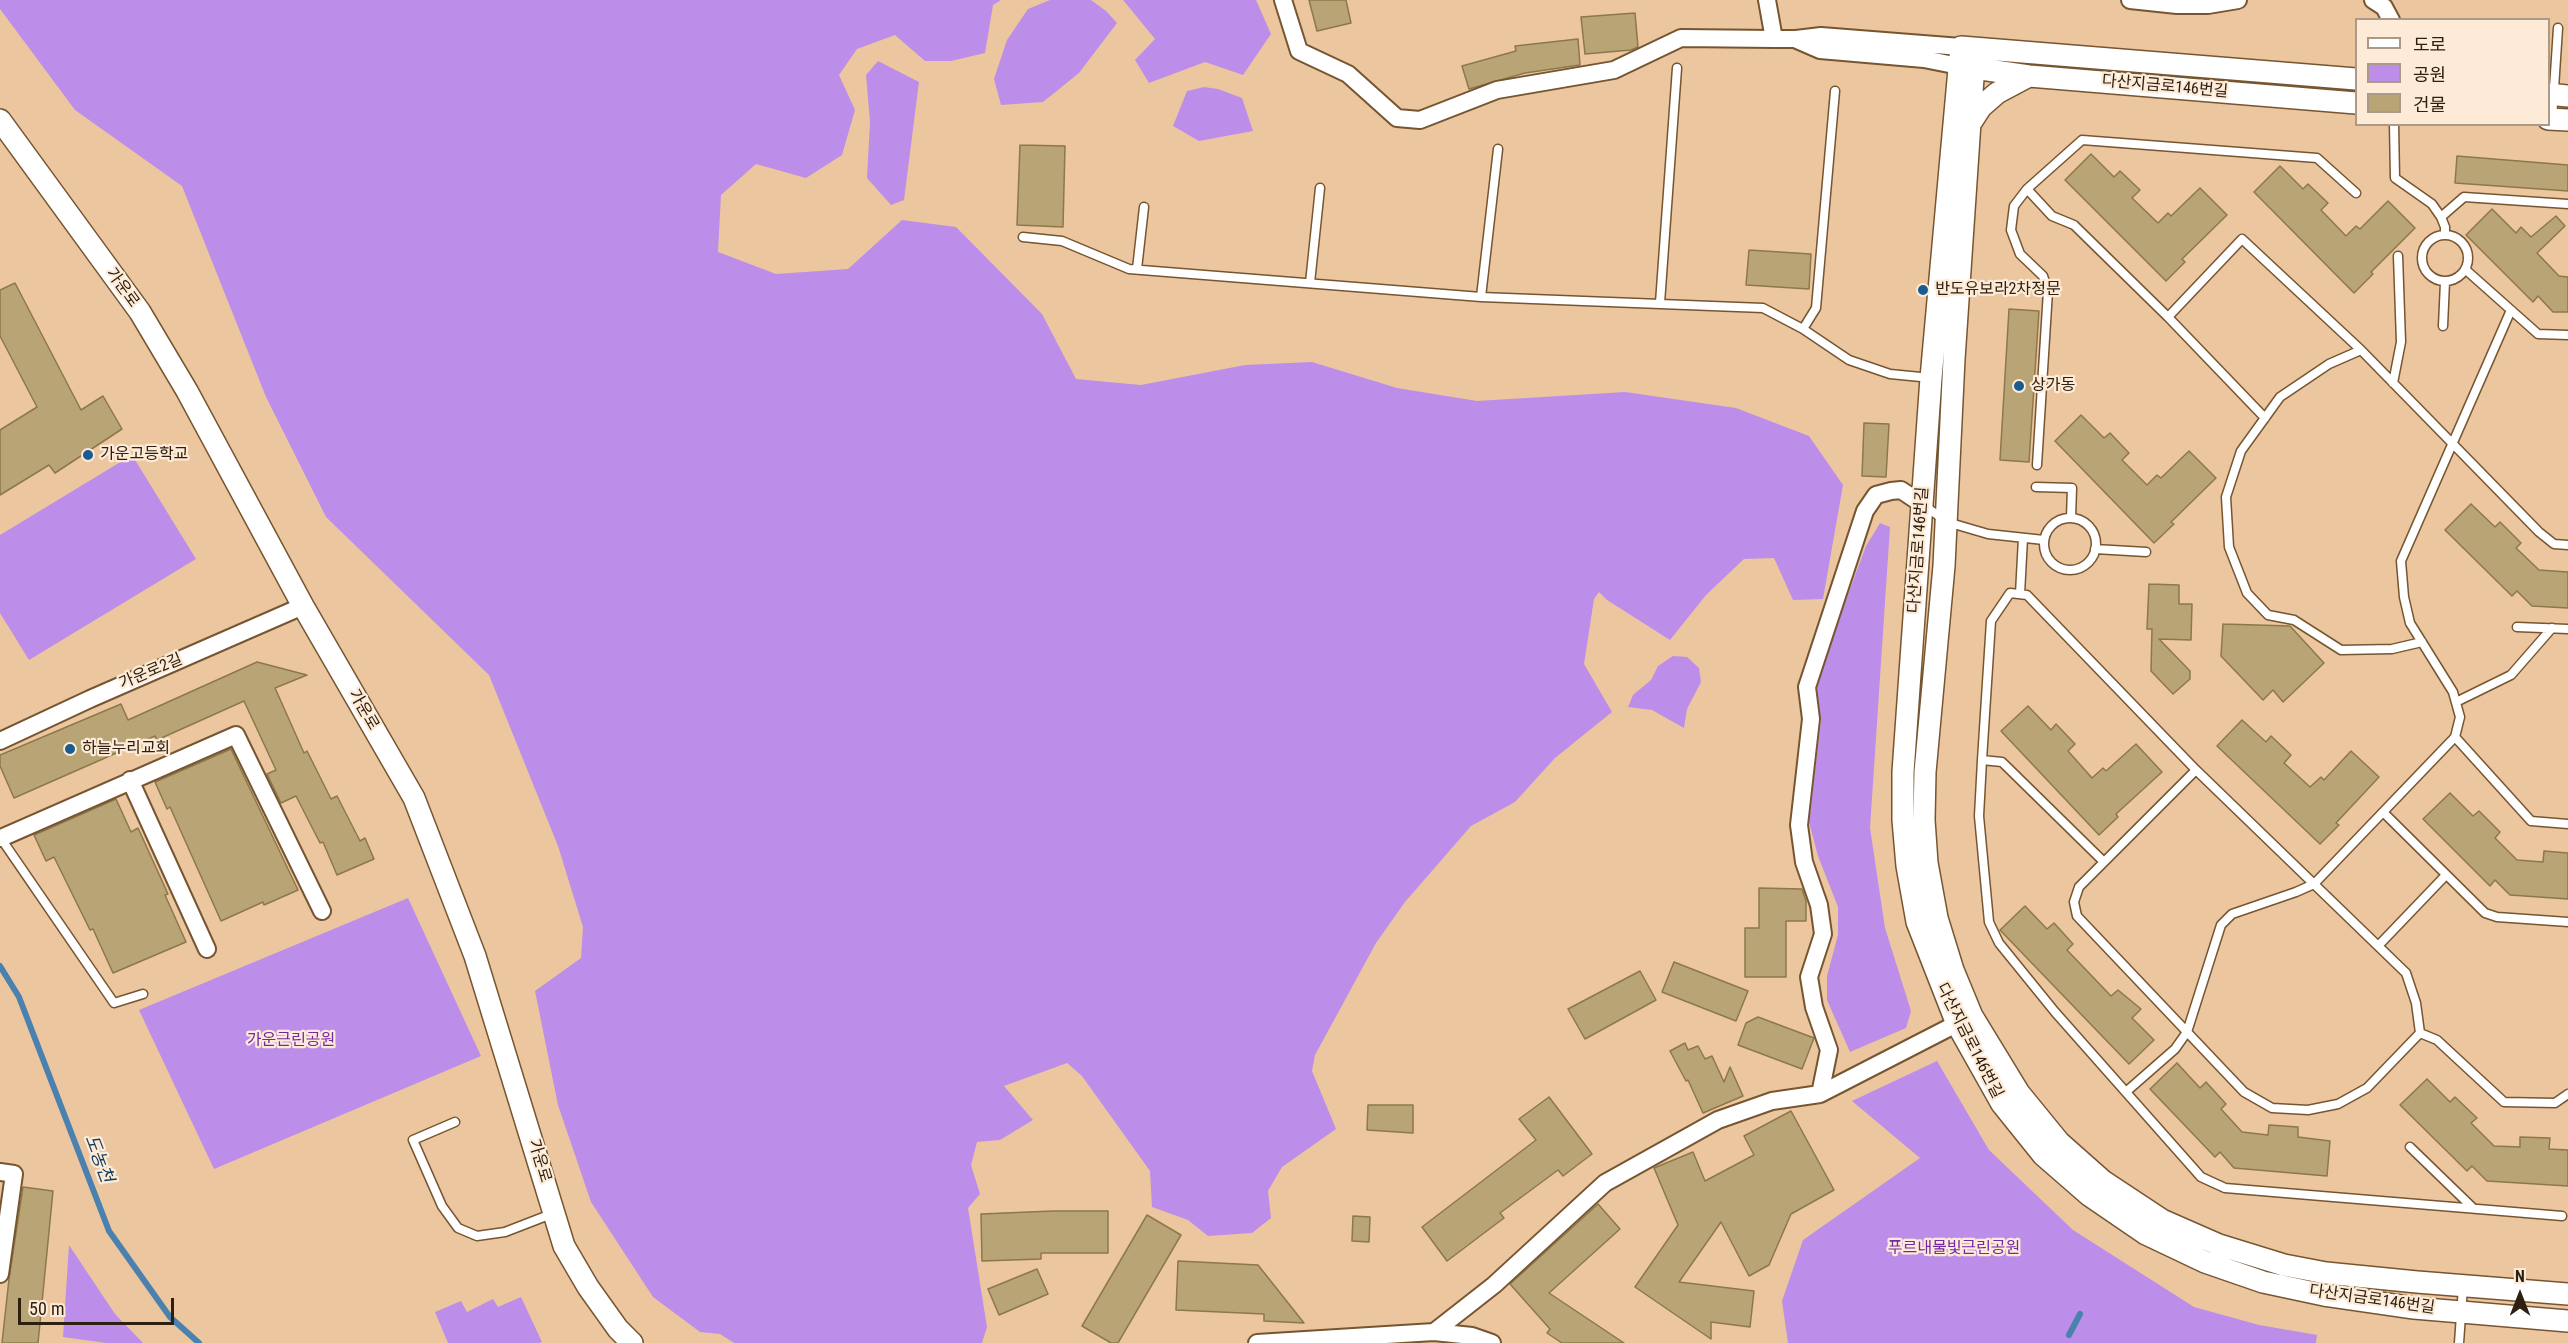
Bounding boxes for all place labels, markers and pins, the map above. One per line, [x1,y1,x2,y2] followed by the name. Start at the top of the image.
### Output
[1935,280,2061,300] place label: 반도유보라2차정문
[1916,283,1930,297] marker: 반도유보라2차정문
[2031,376,2075,396] place label: 상가동
[2012,379,2026,393] marker: 상가동
[100,445,188,465] place label: 가운고등학교
[81,448,95,462] marker: 가운고등학교
[82,739,170,759] place label: 하늘누리교회
[63,742,77,756] marker: 하늘누리교회

